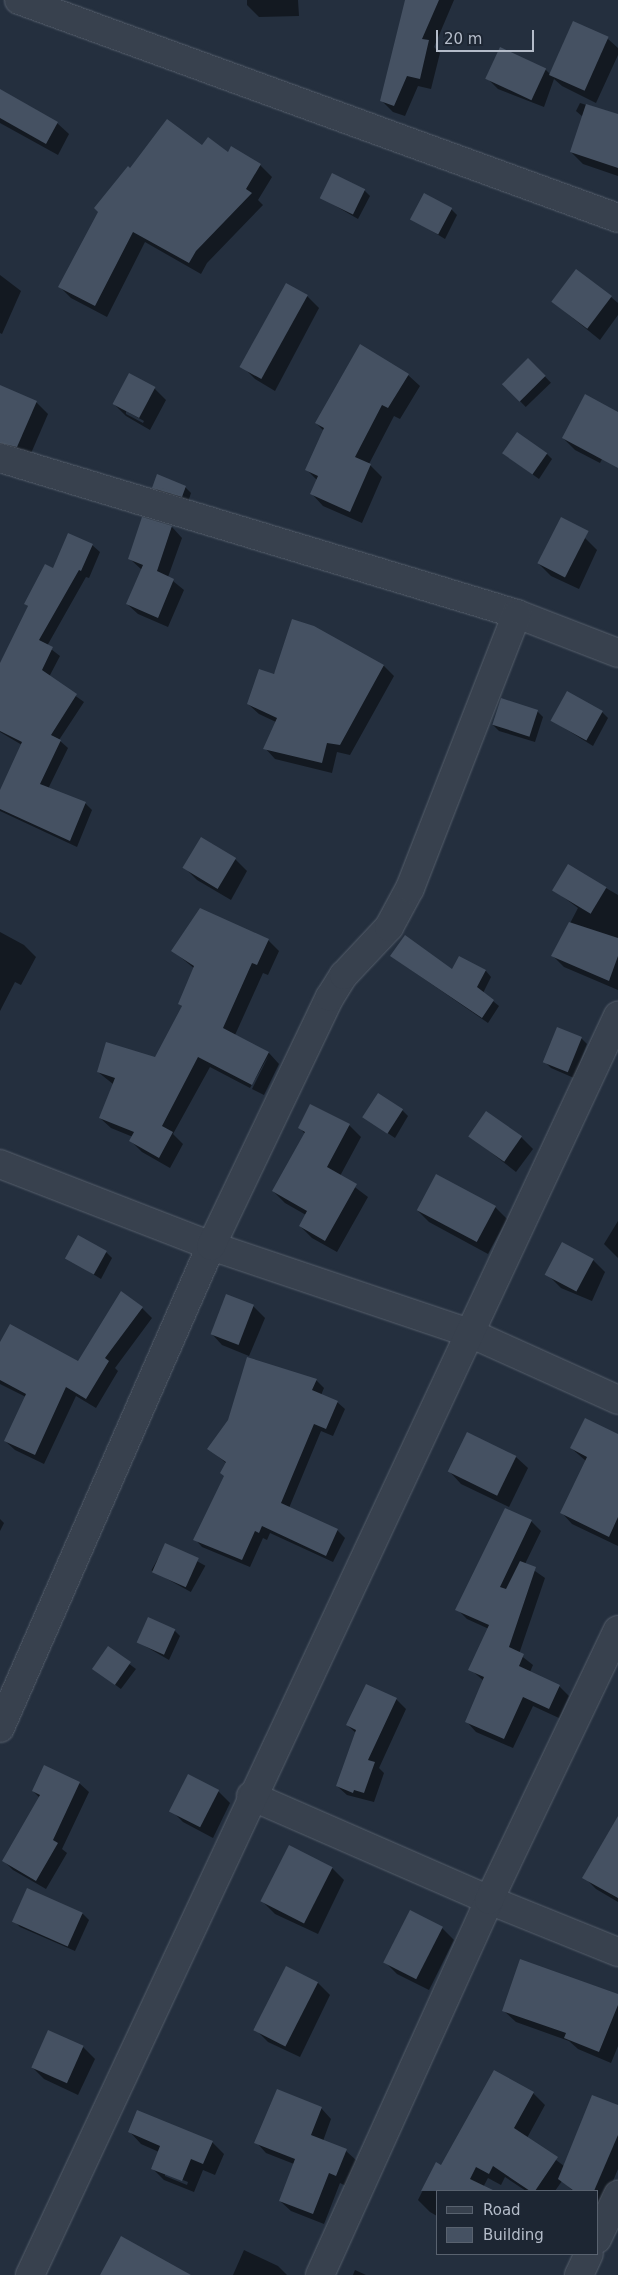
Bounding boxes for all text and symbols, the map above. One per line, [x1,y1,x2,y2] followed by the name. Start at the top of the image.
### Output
[438,20,536,52] scale bar
[444,30,482,48] text: 20 m
[436,2190,598,2255] legend
[483,2201,521,2219] text: Road
[483,2226,544,2244] text: Building

